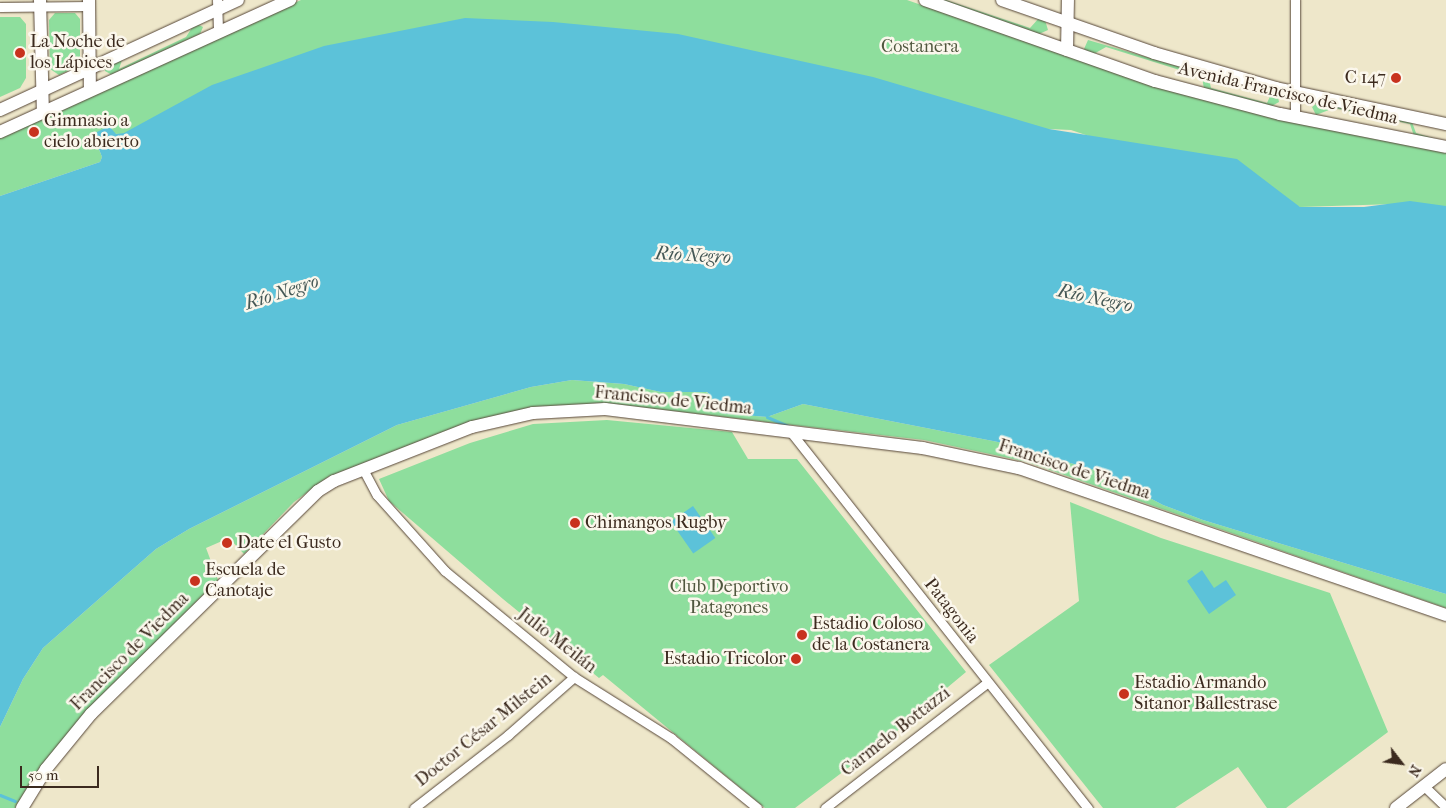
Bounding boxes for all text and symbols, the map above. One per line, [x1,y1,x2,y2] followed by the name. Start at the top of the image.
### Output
[30,32,125,74] place label: La Noche de los Lápices
[881,36,959,58] park label: Costanera
[14,47,26,59] marker: La Noche de los Lápices
[1176,58,1400,130] street label: Avenida Francisco de Viedma
[1345,67,1386,89] place label: C 147
[1390,72,1402,84] marker: C 147
[44,111,139,154] place label: Gimnasio a cielo abierto
[28,126,40,138] marker: Gimnasio a cielo abierto
[654,243,732,269] water label: Río Negro
[242,270,322,316] water label: Río Negro
[1055,280,1135,318] water label: Río Negro
[593,382,753,420] street label: Francisco de Viedma
[995,435,1153,505] street label: Francisco de Viedma
[585,512,727,534] place label: Chimangos Rugby
[569,517,581,529] marker: Chimangos Rugby
[237,532,341,554] place label: Date el Gusto
[221,537,233,549] marker: Date el Gusto
[205,560,285,602] place label: Escuela de Canotaje
[919,574,983,648] street label: Patagonia
[189,575,201,587] marker: Escuela de Canotaje
[670,577,788,620] park label: Club Deportivo Patagones
[66,588,194,716] street label: Francisco de Viedma
[513,604,601,678] street label: Julio Meilán
[812,614,930,656] place label: Estadio Coloso de la Costanera
[796,629,808,641] marker: Estadio Coloso de la Costanera
[663,648,786,670] place label: Estadio Tricolor
[790,653,802,665] marker: Estadio Tricolor
[411,668,557,792] street label: Doctor César Milstein
[1134,673,1277,716] place label: Estadio Armando Sitanor Ballestrase
[837,683,955,781] street label: Carmelo Bottazzi
[1118,688,1130,700] marker: Estadio Armando Sitanor Ballestrase
[1376,738,1426,788] north arrow
[22,756,101,788] scale bar
[1404,762,1424,780] text: N
[28,766,58,784] text: 50 m

